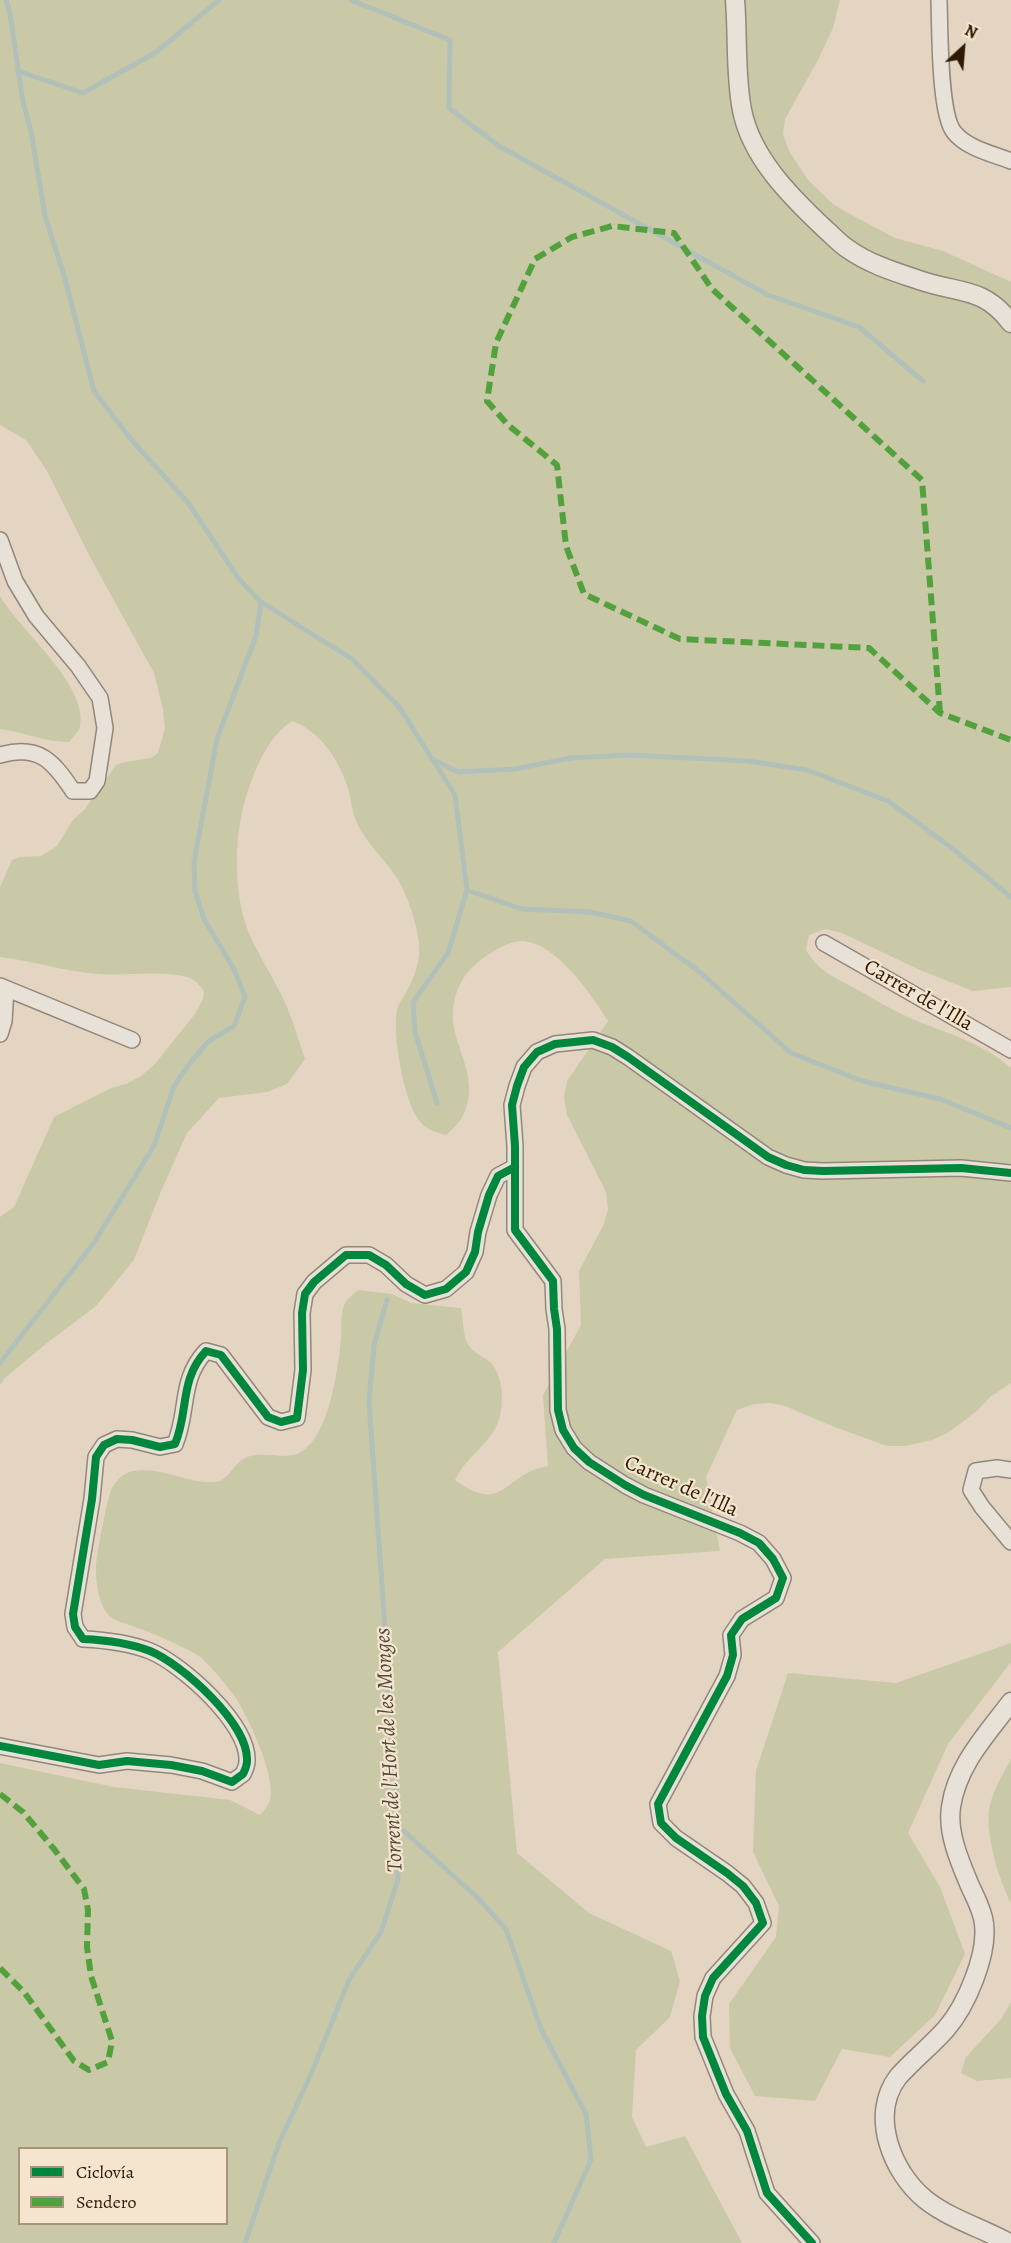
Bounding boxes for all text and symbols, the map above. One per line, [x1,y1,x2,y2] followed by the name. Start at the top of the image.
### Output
[933,18,993,78] north arrow
[961,19,981,44] text: N
[859,955,977,1037] street label: Carrer de l'Illa
[620,1451,742,1523] street label: Carrer de l'Illa
[370,1627,410,1873] water label: Torrent de l'Hort de les Monges
[18,2147,228,2225] legend
[76,2160,134,2184] text: Ciclovía
[76,2190,137,2214] text: Sendero

